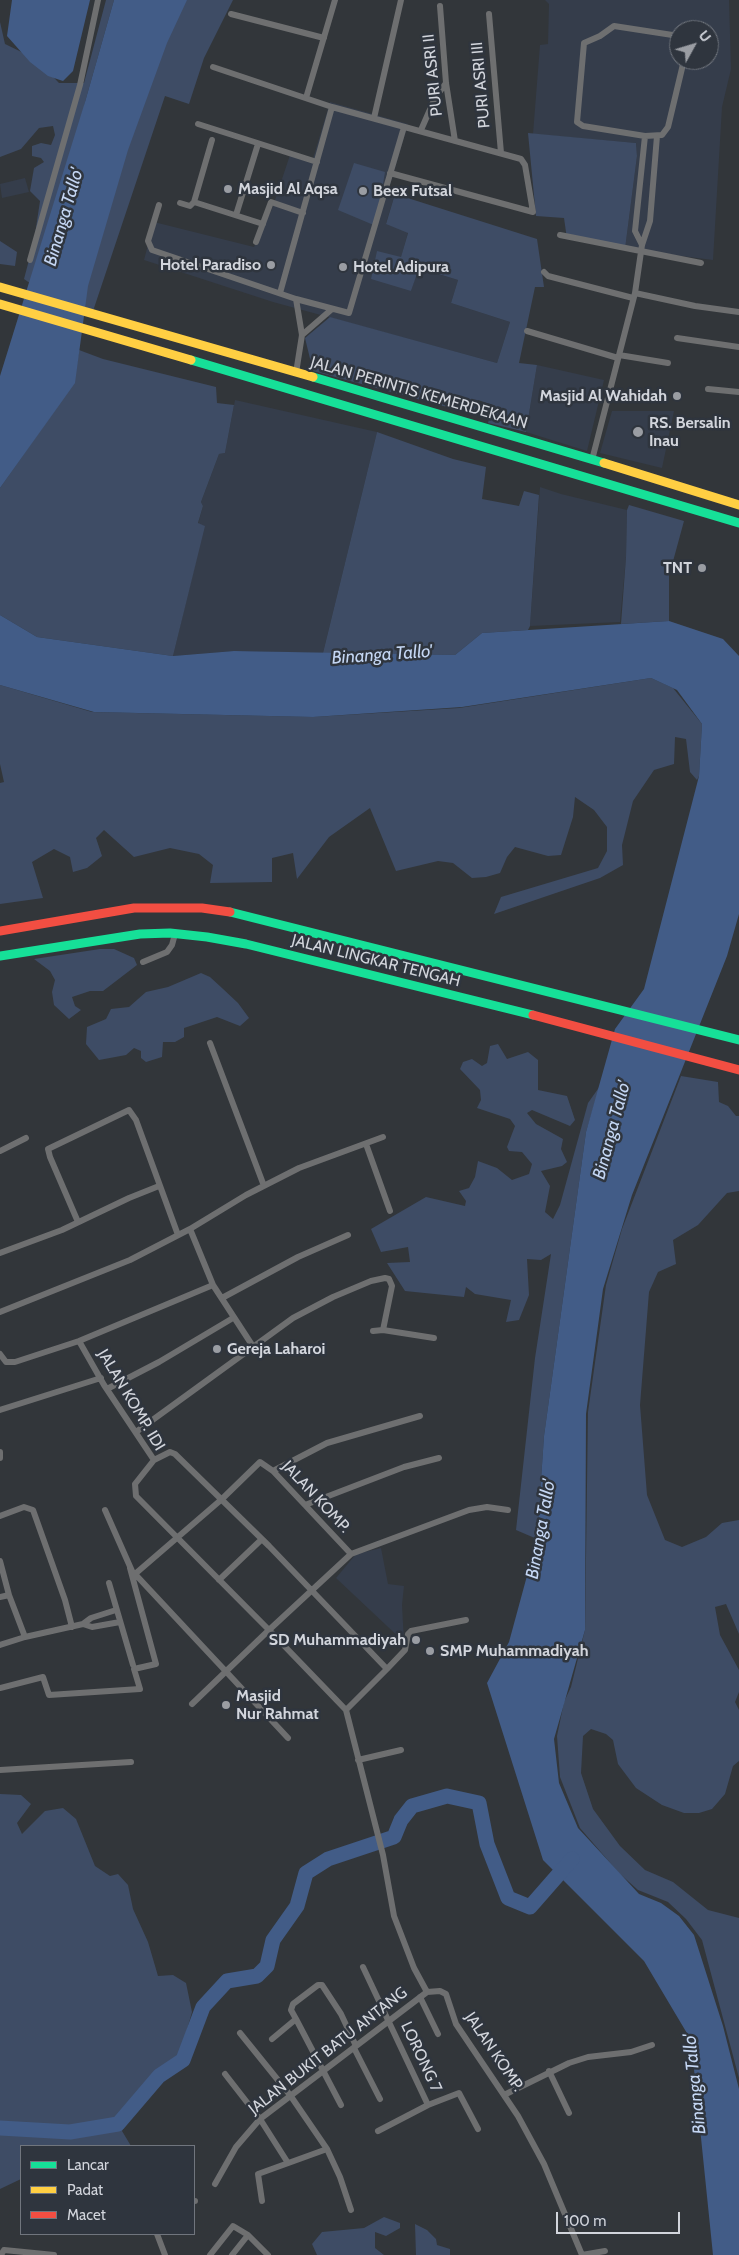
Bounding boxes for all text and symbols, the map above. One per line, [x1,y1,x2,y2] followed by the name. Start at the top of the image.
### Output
[669,20,719,70] north arrow
[695,27,715,46] text: U
[419,33,447,117] street label: PURI ASRI II
[468,41,494,129] street label: PURI ASRI III
[40,165,88,269] water label: Binanga Tallo'
[238,179,338,199] place label: Masjid Al Aqsa
[373,181,452,201] place label: Beex Futsal
[222,183,234,195] marker: Masjid Al Aqsa
[357,185,369,197] marker: Beex Futsal
[160,255,261,275] place label: Hotel Paradiso
[353,257,449,277] place label: Hotel Adipura
[265,259,277,271] marker: Hotel Paradiso
[337,261,349,273] marker: Hotel Adipura
[308,353,530,433] street label: JALAN PERINTIS KEMERDEKAAN
[540,386,667,406] place label: Masjid Al Wahidah
[671,390,683,402] marker: Masjid Al Wahidah
[649,413,731,451] place label: RS. Bersalin Inau
[631,425,645,439] marker: RS. Bersalin Inau
[663,558,692,578] place label: TNT
[696,562,708,574] marker: TNT
[331,641,433,669] water label: Binanga Tallo'
[290,931,462,991] street label: JALAN LINGKAR TENGAH
[589,1078,635,1182] water label: Binanga Tallo'
[227,1339,325,1359] place label: Gereja Laharoi
[211,1343,223,1355] marker: Gereja Laharoi
[93,1346,169,1454] street label: JALAN KOMP. IDI
[278,1457,354,1537] street label: JALAN KOMP.
[522,1477,560,1581] water label: Binanga Tallo'
[269,1630,406,1650] place label: SD Muhammadiyah
[410,1634,422,1646] marker: SD Muhammadiyah
[440,1641,588,1661] place label: SMP Muhammadiyah
[424,1645,436,1657] marker: SMP Muhammadiyah
[236,1686,319,1724] place label: Masjid Nur Rahmat
[220,1699,232,1711] marker: Masjid Nur Rahmat
[245,1983,411,2119] street label: JALAN BUKIT BATU ANTANG
[460,2009,528,2095] street label: JALAN KOMP.
[396,2019,446,2095] street label: LORONG 7
[679,2033,711,2135] water label: Binanga Tallo'
[20,2145,195,2235] legend
[67,2156,109,2174] text: Lancar
[67,2181,103,2199] text: Padat
[559,2202,683,2234] scale bar
[67,2206,106,2224] text: Macet
[564,2212,606,2230] text: 100 m

